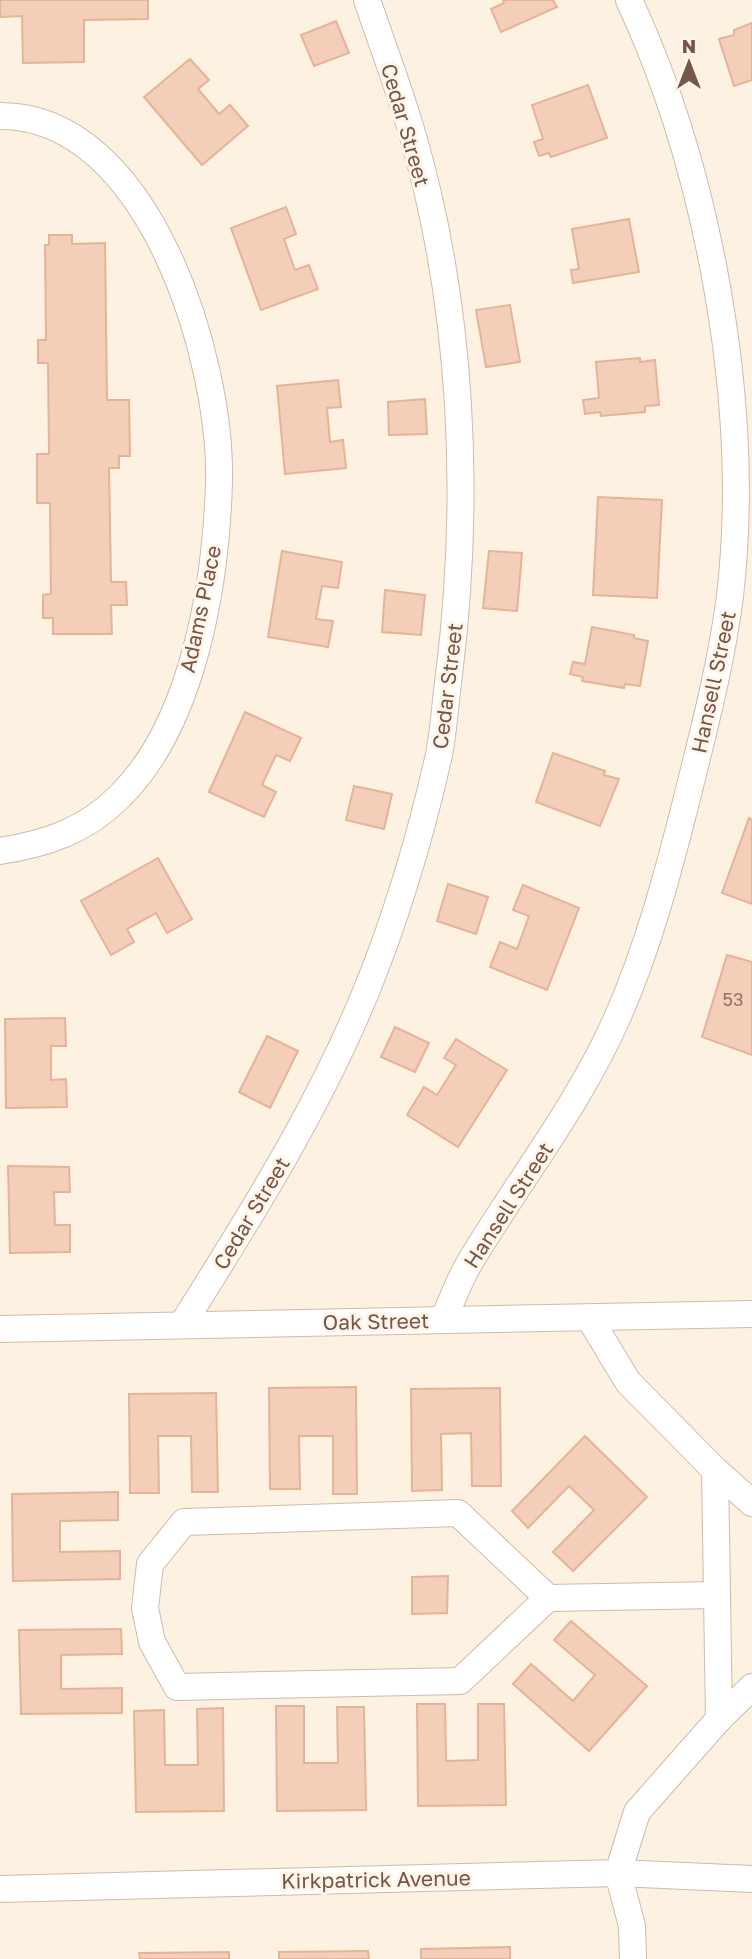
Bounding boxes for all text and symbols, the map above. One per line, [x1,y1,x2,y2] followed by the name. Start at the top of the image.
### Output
[654,28,724,98] north arrow
[682,34,696,57] text: N
[376,60,436,190] street label: Cedar Street
[174,543,226,675] street label: Adams Place
[685,608,741,756] street label: Hansell Street
[426,621,468,751] street label: Cedar Street
[723,988,743,1010] house number: 53
[458,1137,558,1273] street label: Hansell Street
[207,1152,295,1274] street label: Cedar Street
[322,1307,430,1335] street label: Oak Street
[281,1864,471,1894] street label: Kirkpatrick Avenue

